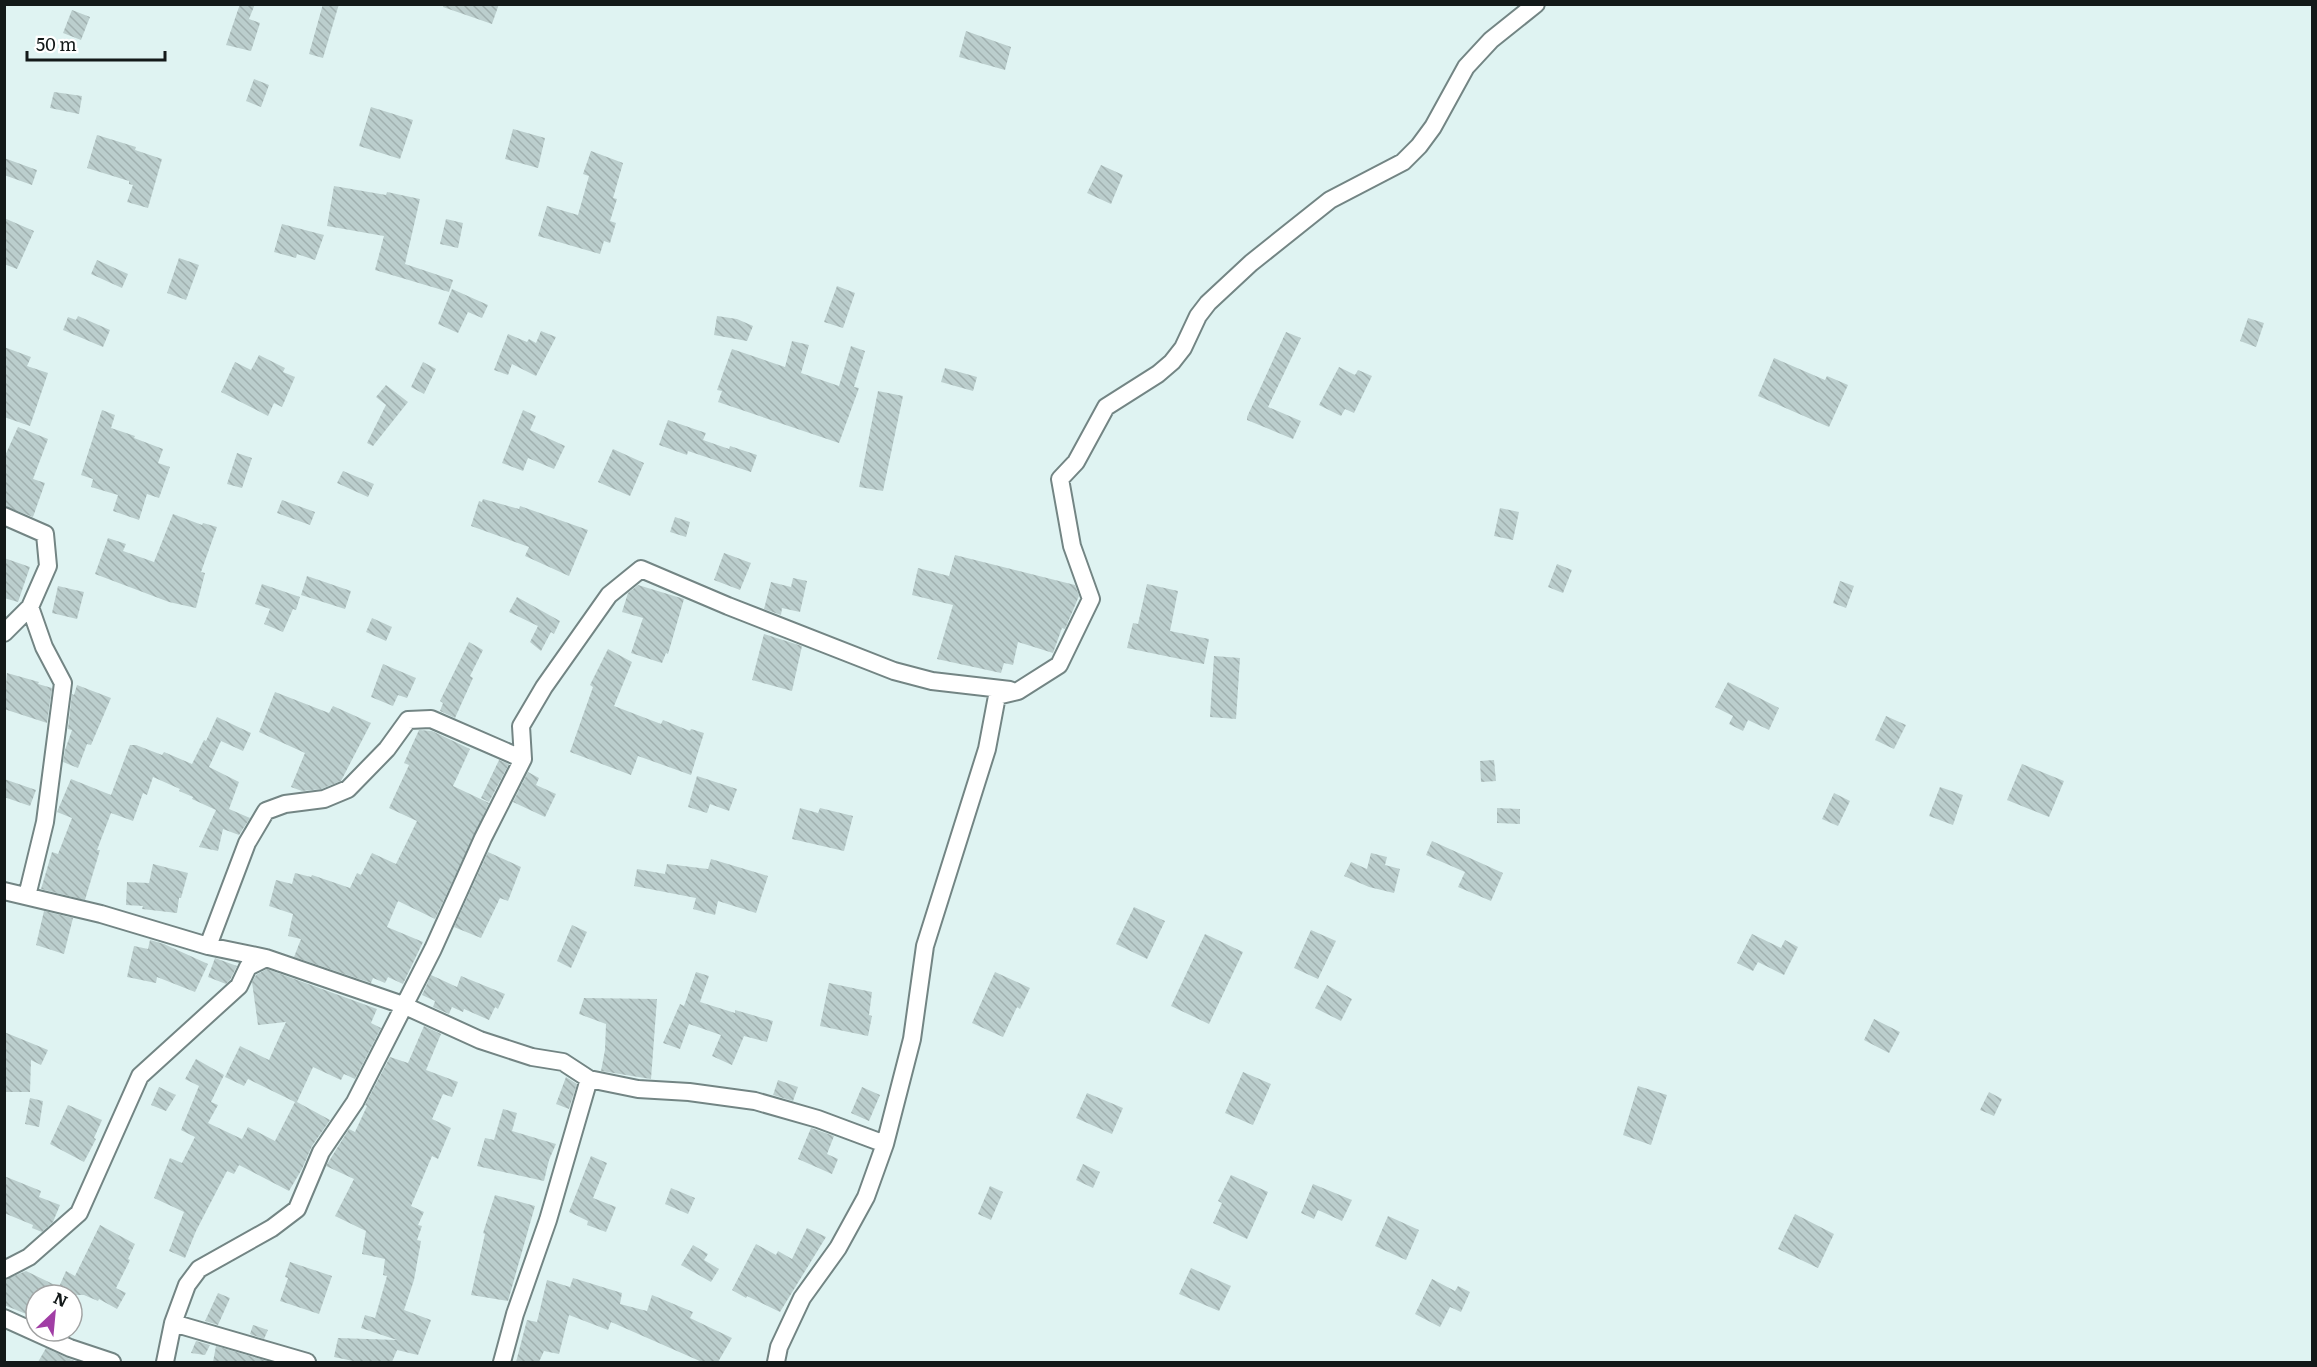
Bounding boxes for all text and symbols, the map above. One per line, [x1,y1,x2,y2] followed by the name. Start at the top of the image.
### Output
[27,24,165,62] scale bar
[36,30,77,57] text: 50 m
[24,1283,84,1343] north arrow
[50,1285,72,1312] text: N

